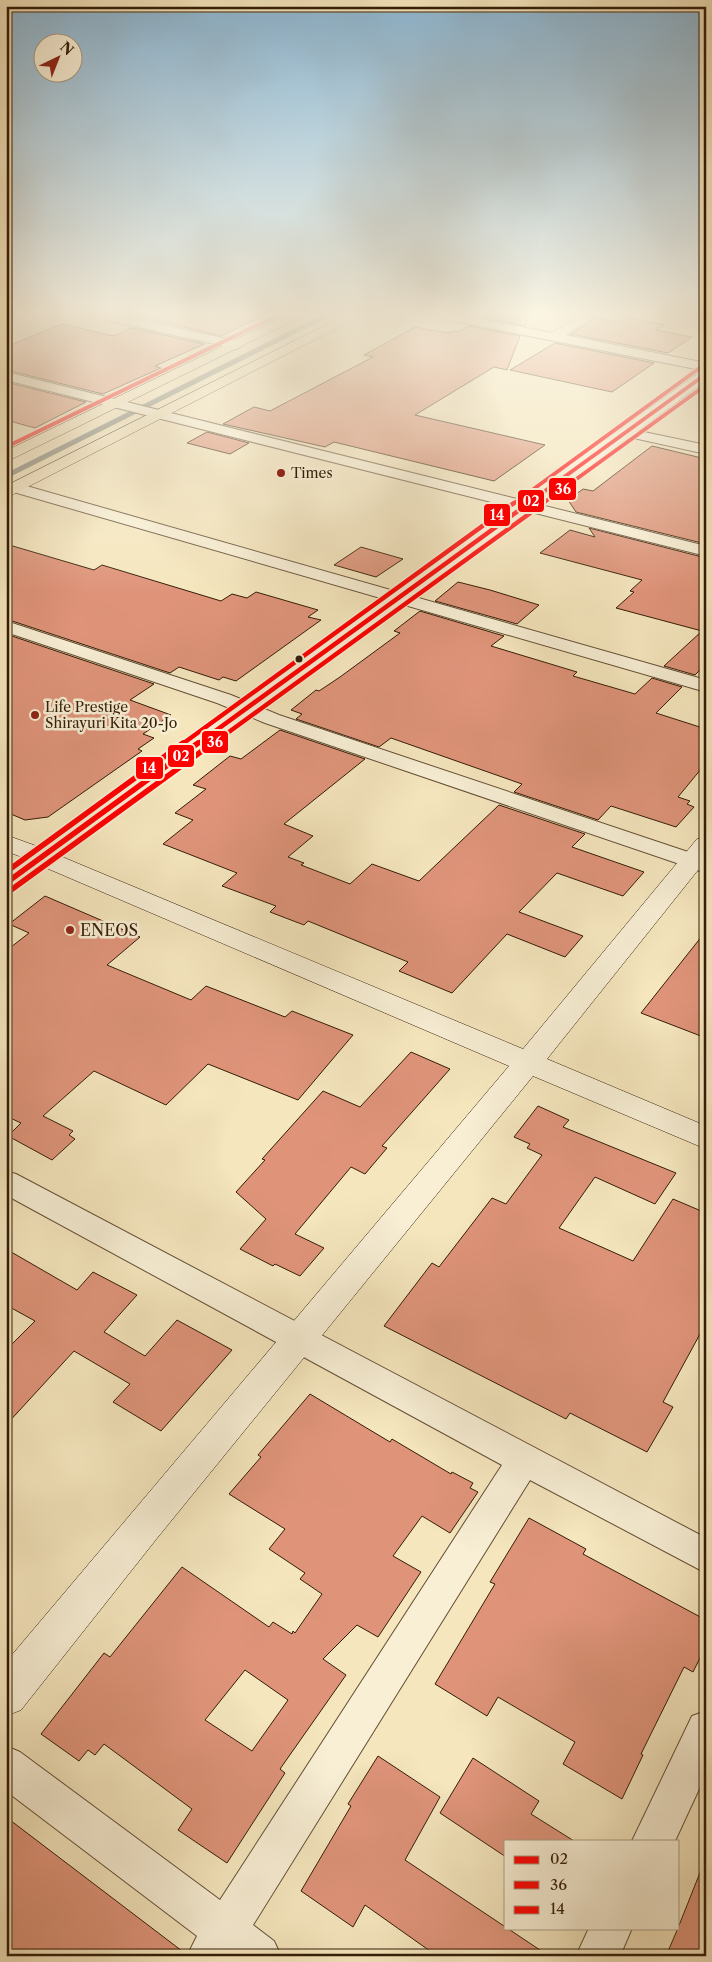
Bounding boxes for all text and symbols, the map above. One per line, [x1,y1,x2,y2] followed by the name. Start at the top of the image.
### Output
[32,32,82,82] north arrow
[56,38,77,59] text: N
[291,464,333,482] place label: Times
[275,467,287,479] marker: Times
[548,477,577,501] line badge: 36
[555,480,571,498] text: 36
[517,489,545,513] line badge: 02
[522,492,540,510] text: 02
[483,503,511,527] line badge: 14
[490,506,504,524] text: 14
[294,654,304,664] unlabelled marker
[45,698,177,732] place label: Life Prestige Shirayuri Kita 20-Jo
[29,709,41,721] marker: Life Prestige Shirayuri Kita 20-Jo
[201,730,229,754] line badge: 36
[207,733,223,751] text: 36
[167,744,195,768] line badge: 02
[172,747,190,765] text: 02
[135,756,164,780] line badge: 14
[142,759,156,777] text: 14
[80,920,138,940] place label: ENEOS
[64,924,76,936] marker: ENEOS
[504,1840,680,1930] legend
[550,1849,568,1868] text: 02
[550,1875,567,1894] text: 36
[550,1899,565,1918] text: 14

